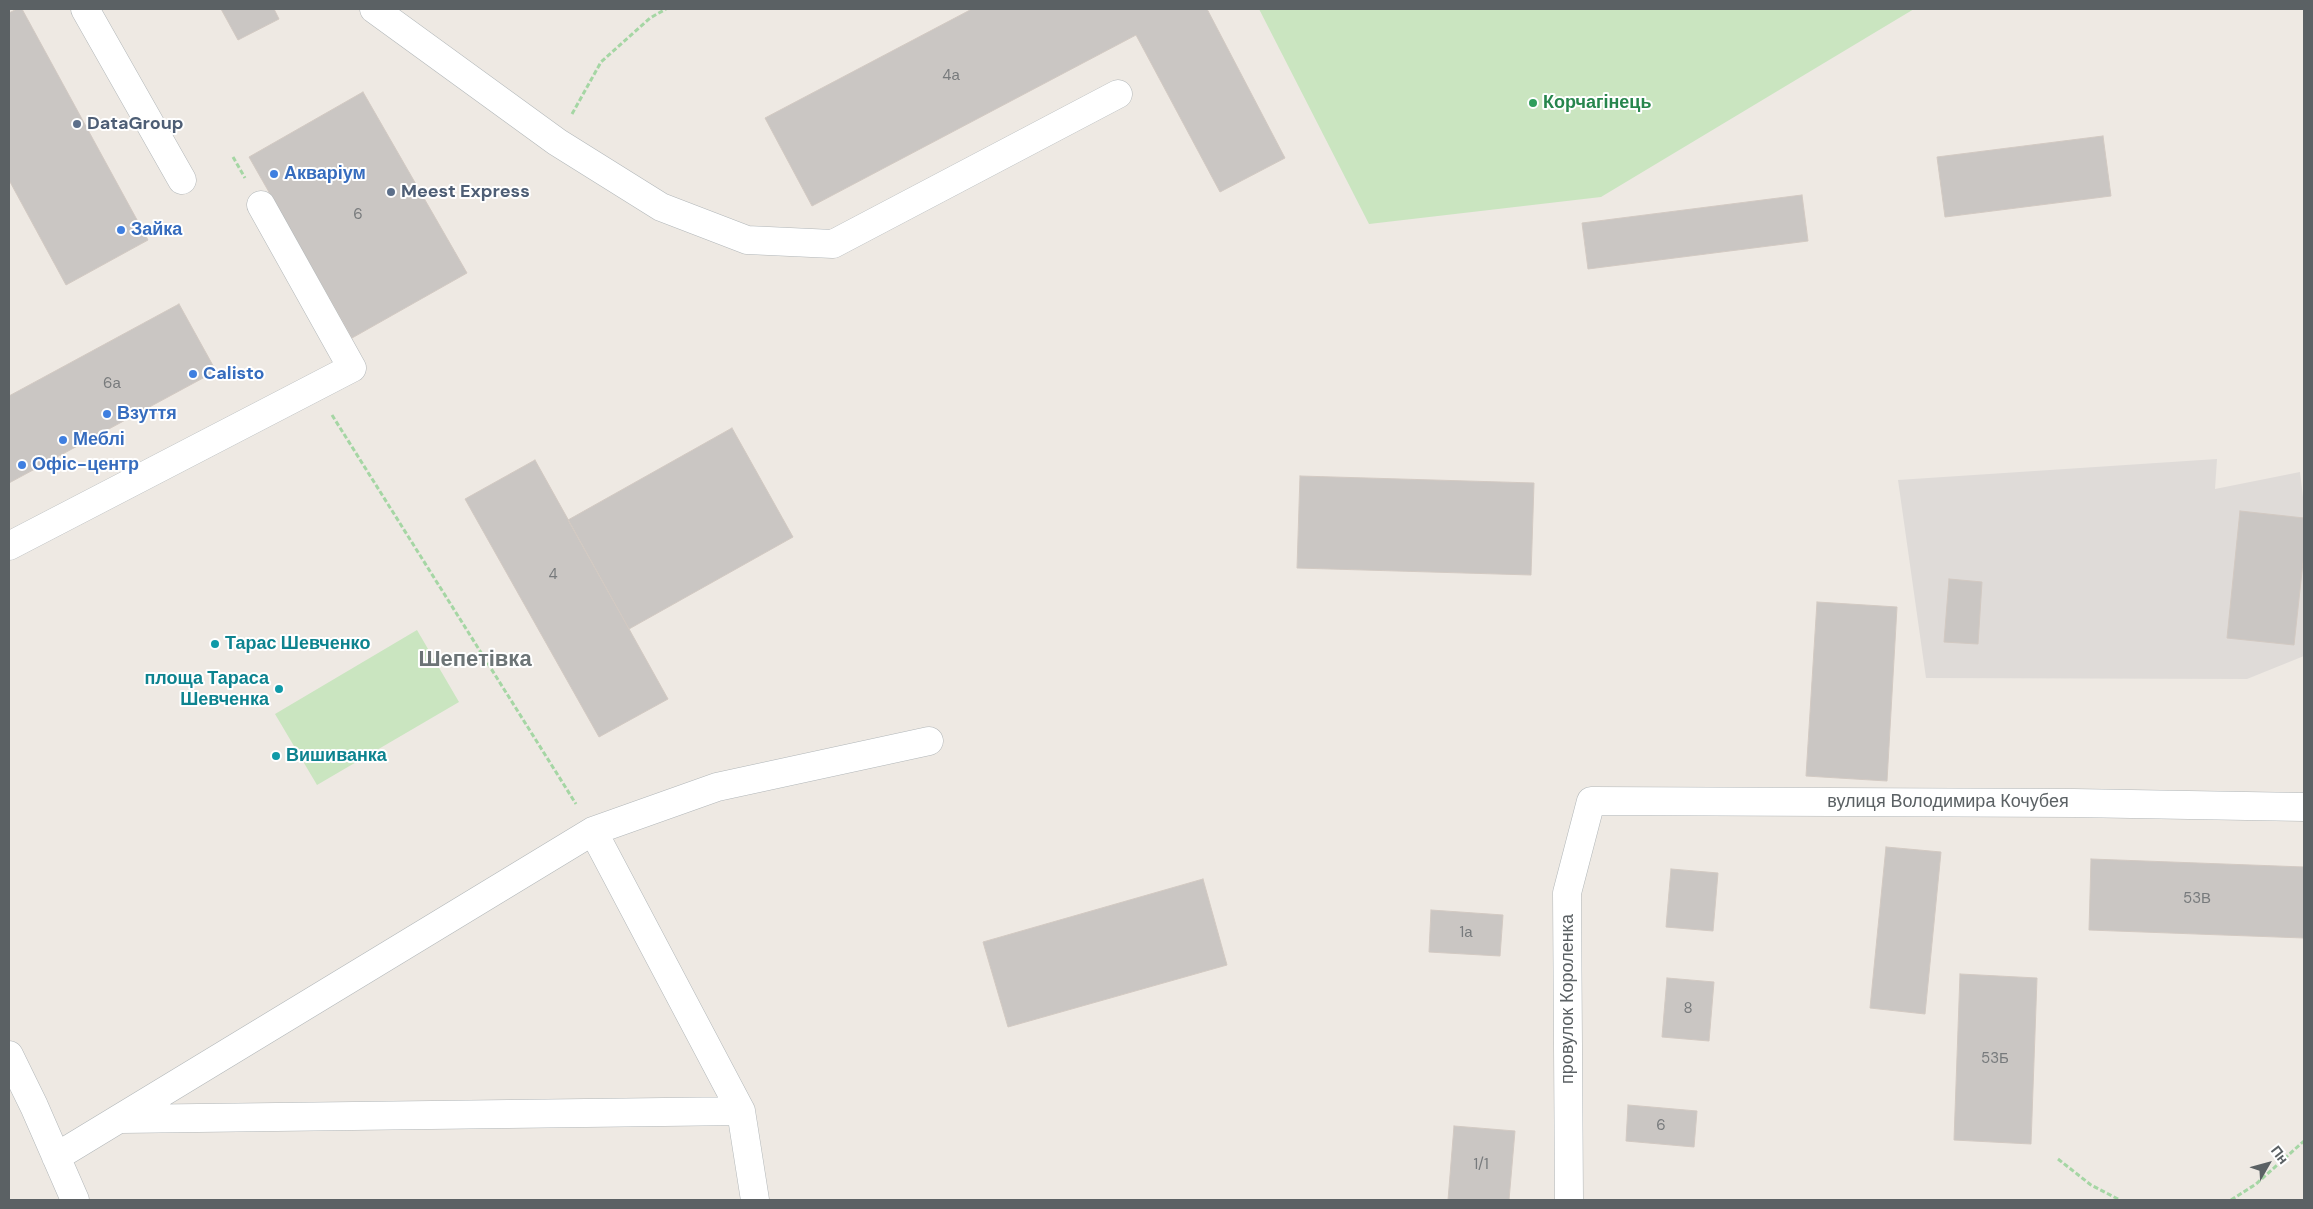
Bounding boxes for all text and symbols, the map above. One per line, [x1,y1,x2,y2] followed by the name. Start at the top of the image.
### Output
[942,67,960,85] house number: 4а
[1543,92,1652,114] place label: Корчагінець
[1527,97,1539,109] marker: Корчагінець
[87,113,184,135] place label: DataGroup
[71,118,83,130] marker: DataGroup
[284,163,366,185] place label: Акваріум
[268,168,280,180] marker: Акваріум
[401,181,530,203] place label: Meest Express
[385,186,397,198] marker: Meest Express
[353,206,363,224] house number: 6
[131,219,182,241] place label: Зайка
[115,224,127,236] marker: Зайка
[203,363,264,385] place label: Calisto
[187,368,199,380] marker: Calisto
[103,375,121,393] house number: 6а
[117,403,177,425] place label: Взуття
[101,408,113,420] marker: Взуття
[73,429,125,451] place label: Меблі
[57,434,69,446] marker: Меблі
[32,454,139,476] place label: Офіс-центр
[16,459,28,471] marker: Офіс-центр
[548,566,558,584] house number: 4
[225,633,370,655] place label: Тарас Шевченко
[209,638,221,650] marker: Тарас Шевченко
[418,647,532,673] district label: Шепетівка
[144,668,269,711] place label: площа Тараса Шевченка
[273,683,285,695] marker: площа Тараса Шевченка
[286,745,387,767] place label: Вишиванка
[270,750,282,762] marker: Вишиванка
[1827,791,2069,813] street label: вулиця Володимира Кочубея
[2183,890,2211,908] house number: 53В
[1557,914,1579,1084] street label: провулок Короленка
[1459,924,1473,942] house number: 1а
[1683,1000,1693,1018] house number: 8
[1981,1050,2009,1068] house number: 53Б
[1656,1117,1666,1135] house number: 6
[2243,1139,2293,1189] north arrow
[2267,1142,2293,1168] text: Пн
[1473,1156,1489,1174] house number: 1/1

